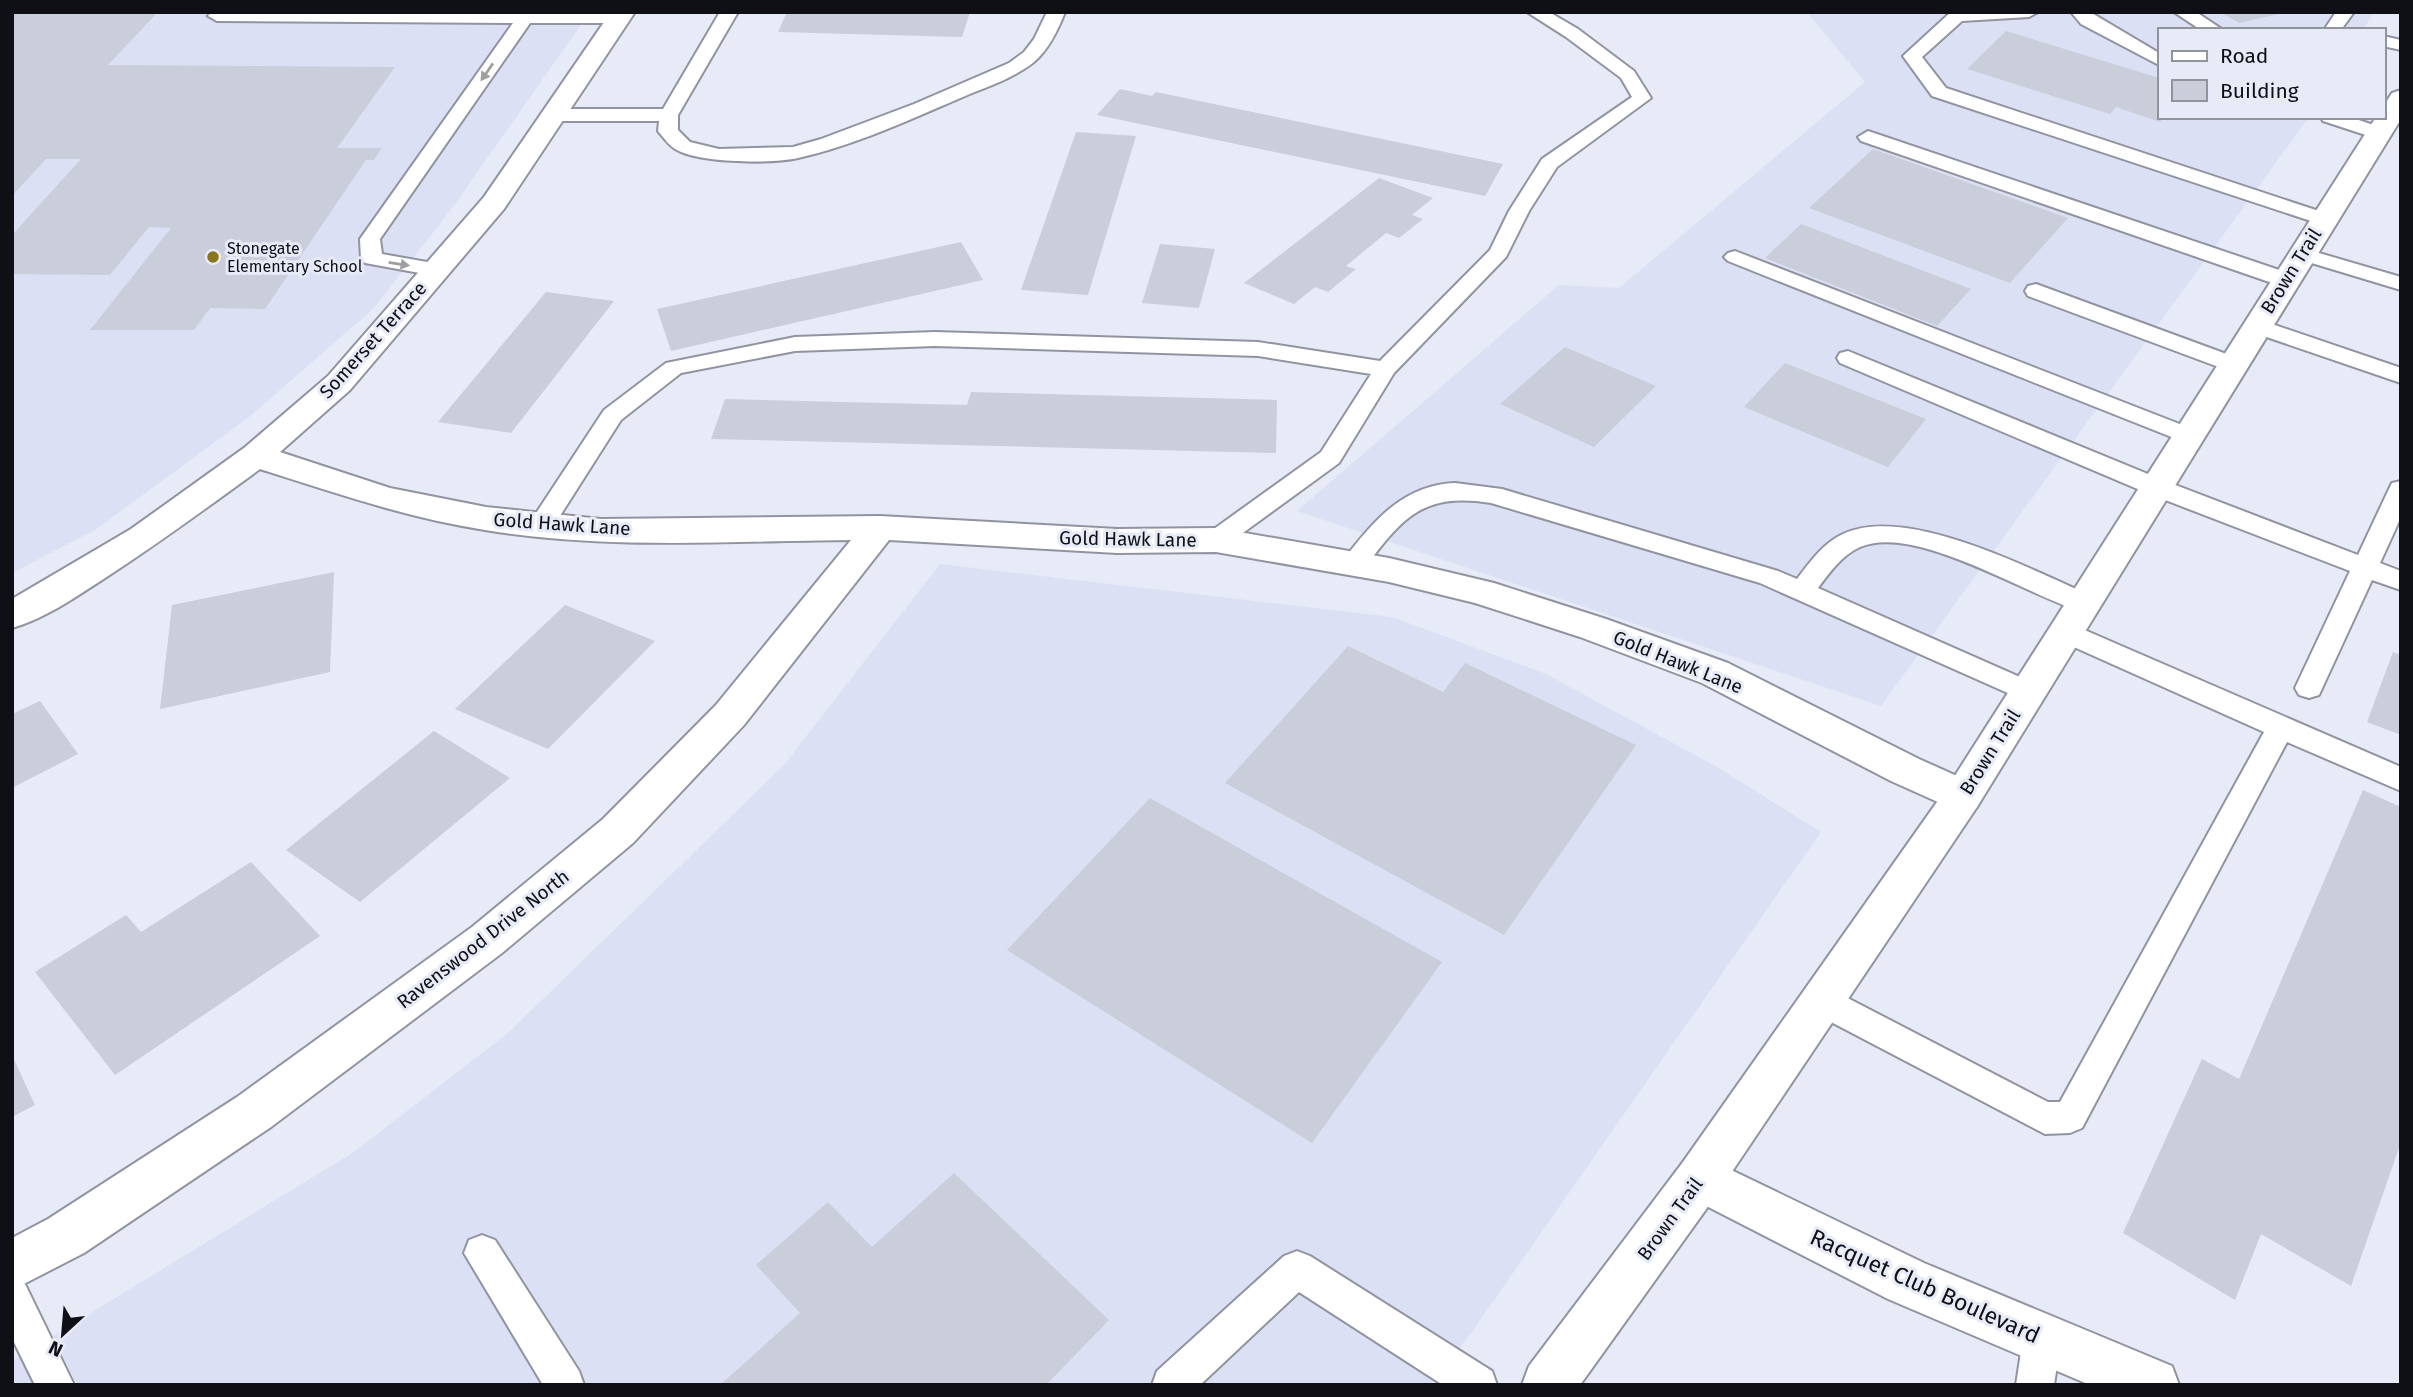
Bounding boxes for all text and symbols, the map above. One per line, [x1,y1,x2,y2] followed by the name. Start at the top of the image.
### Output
[2158,28,2385,119] legend
[2220,43,2268,69] text: Road
[480,63,494,81] one-way arrow
[2220,78,2299,104] text: Building
[2256,224,2327,318] street label: Brown Trail
[227,239,363,276] place label: Stonegate Elementary School
[205,249,221,265] marker: Stonegate Elementary School
[388,259,410,270] one-way arrow
[315,277,431,403] street label: Somerset Terrace
[493,508,631,540] street label: Gold Hawk Lane
[1059,526,1197,552] street label: Gold Hawk Lane
[1610,626,1746,698] street label: Gold Hawk Lane
[1955,705,2026,799] street label: Brown Trail
[392,865,574,1013] street label: Ravenswood Drive North
[1632,1173,1708,1265] street label: Brown Trail
[1806,1223,2044,1349] street label: Racquet Club Boulevard
[28,1299,98,1369] north arrow
[45,1336,66,1362] text: N

